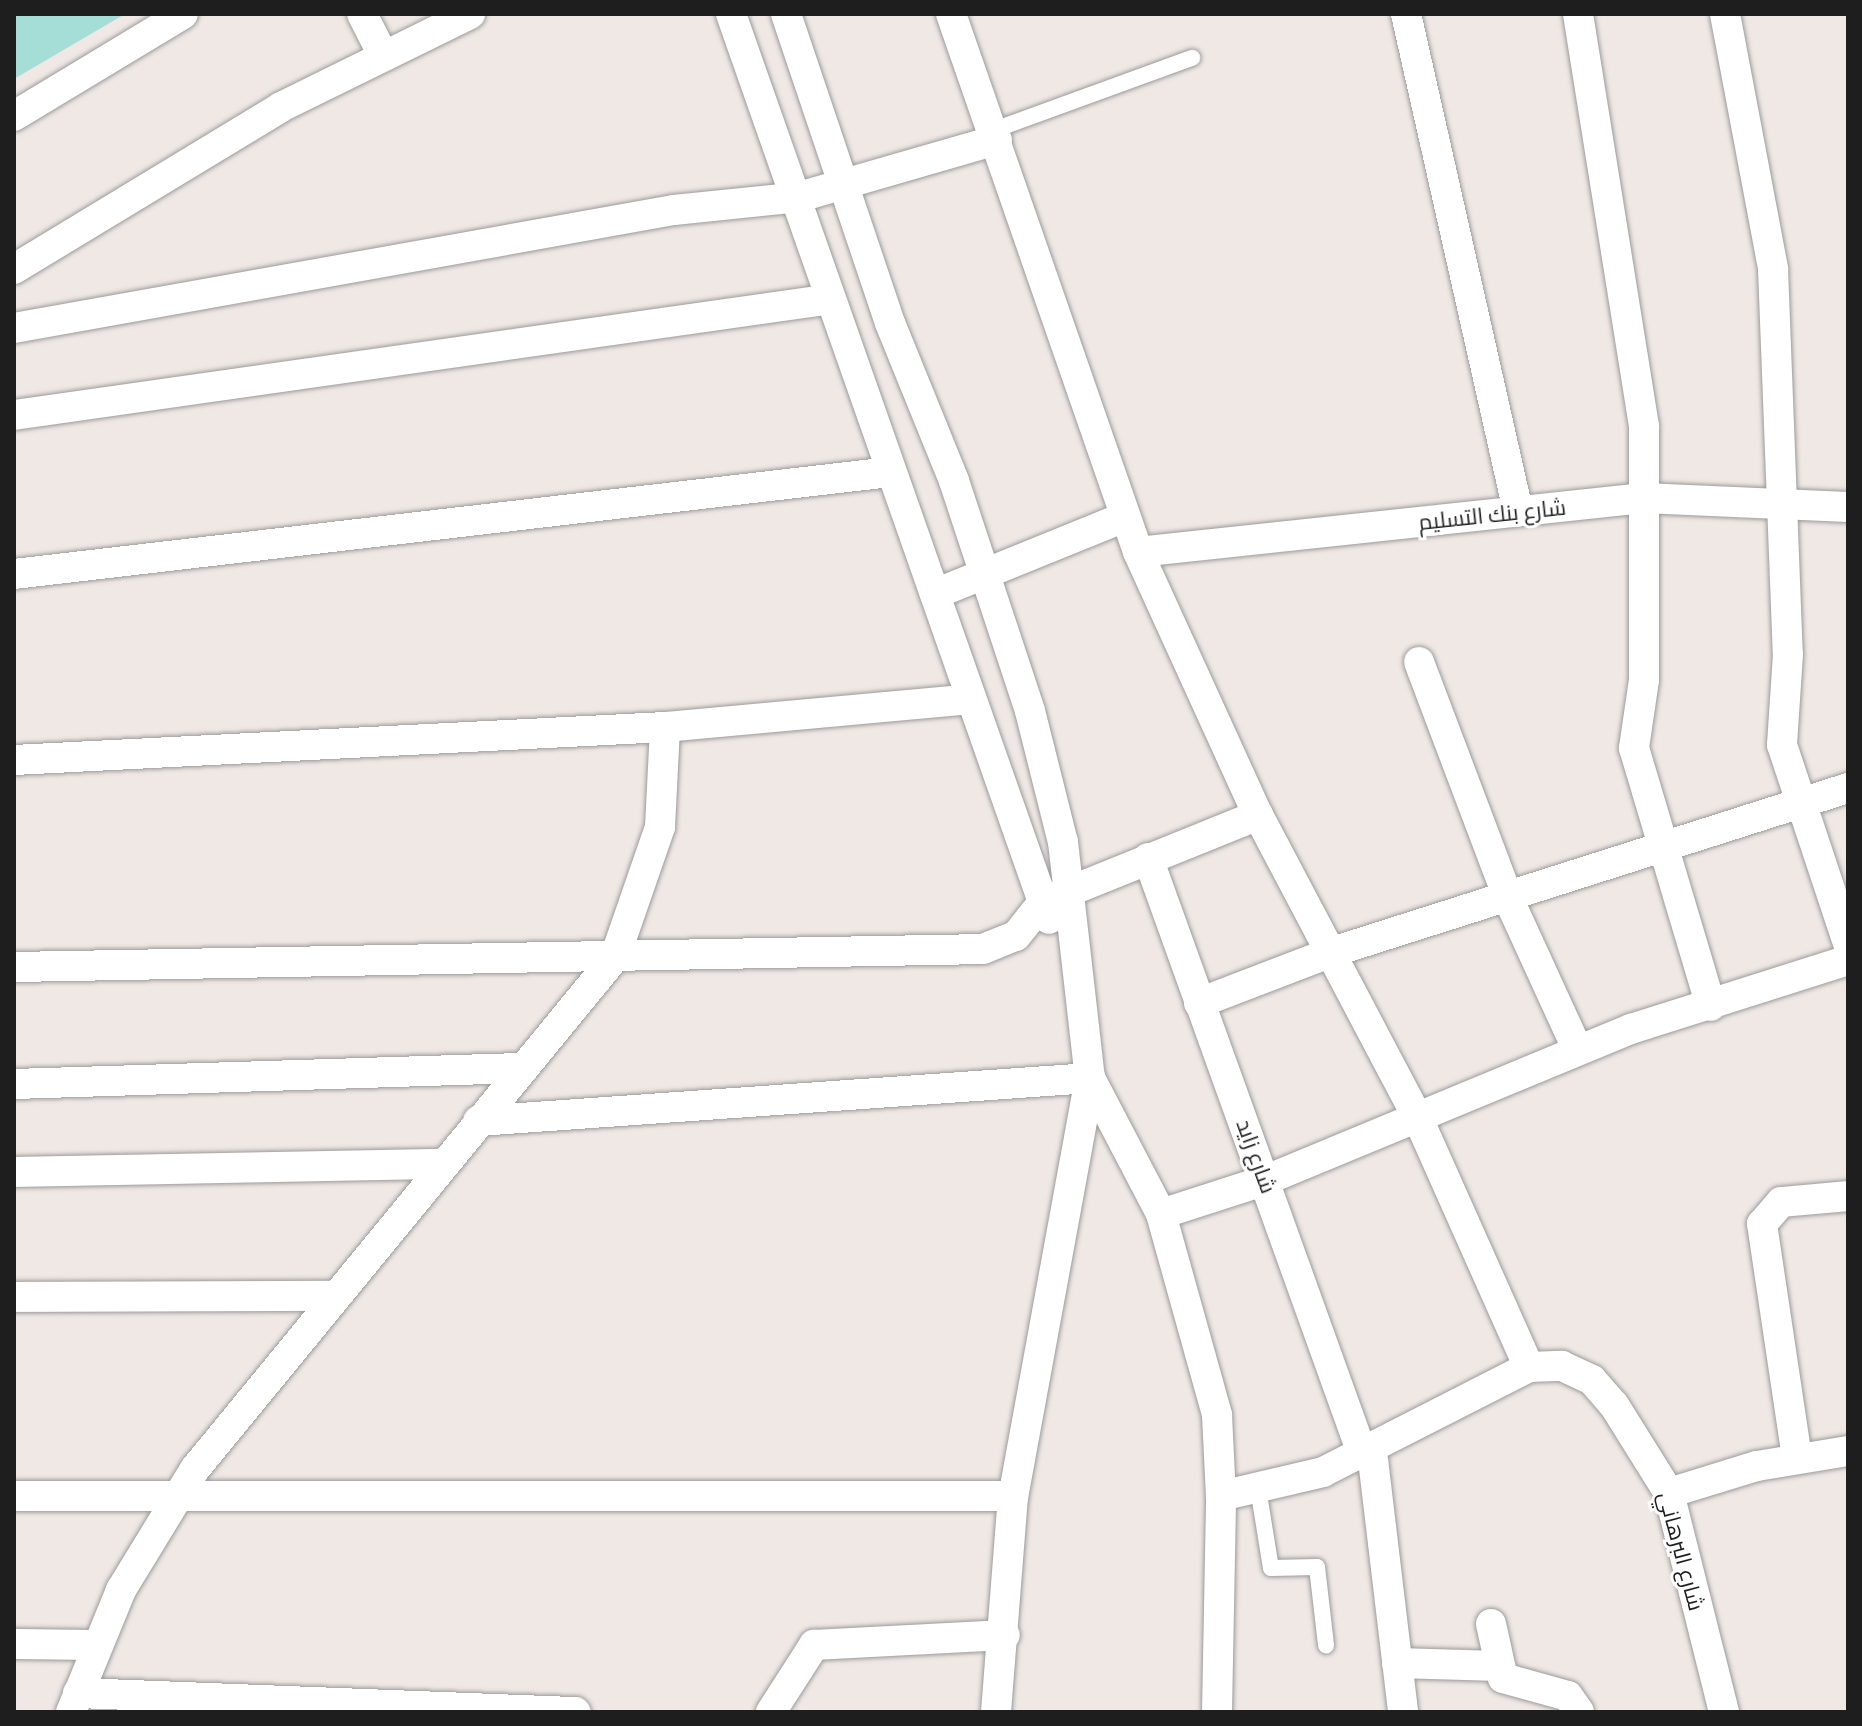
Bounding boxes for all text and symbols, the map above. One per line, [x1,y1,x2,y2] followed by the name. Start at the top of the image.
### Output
[1417,493,1567,535] street label: شارع بنك التسليم
[1231,1115,1283,1197] street label: شارع زايد
[1653,1489,1711,1613] street label: شارع البرهاني

